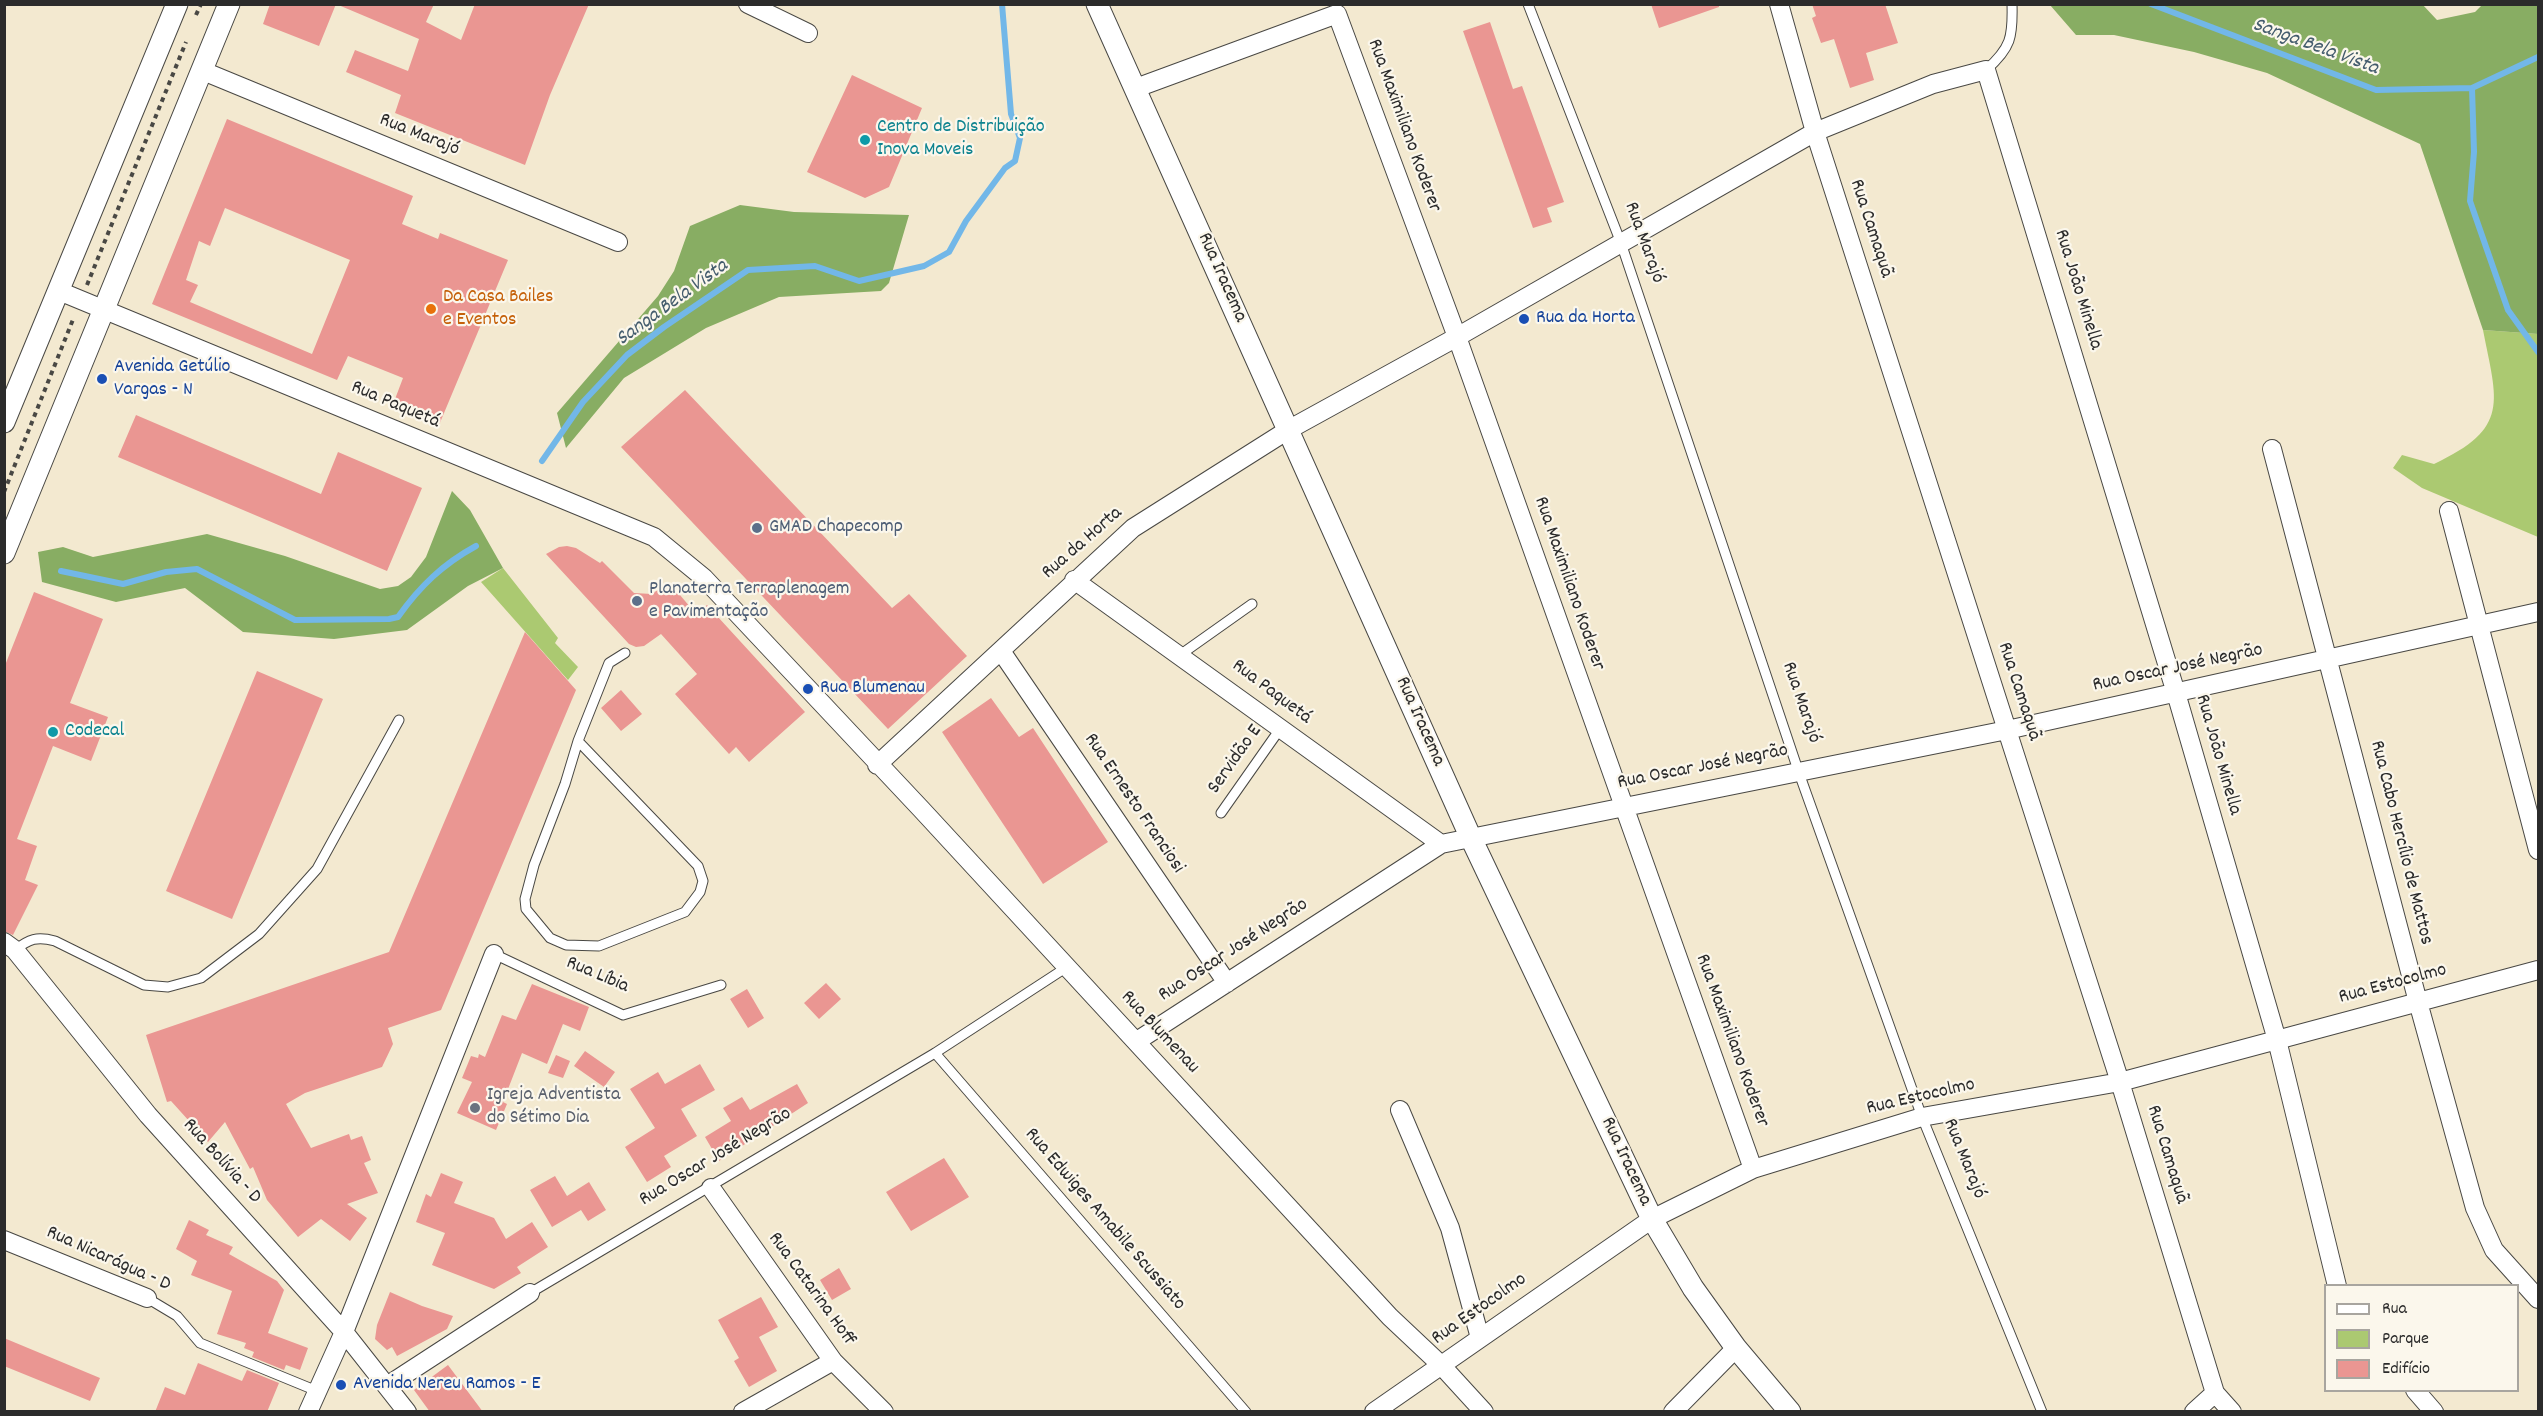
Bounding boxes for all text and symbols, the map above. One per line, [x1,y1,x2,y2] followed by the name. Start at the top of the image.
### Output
[2249,14,2381,82] water label: Sanga Bela Vista
[1361,36,1445,216] street label: Rua Maximiliano Koderer
[375,109,463,163] street label: Rua Marajó
[877,116,1045,163] place label: Centro de Distribuição Inova Moveis
[858,133,872,147] marker: Centro de Distribuição Inova Moveis
[1843,177,1897,281] street label: Rua Camaquã
[1617,199,1669,287] street label: Rua Marajó
[2047,227,2107,353] street label: Rua João Minella
[1191,230,1251,326] street label: Rua Iracema
[612,255,734,353] water label: Sanga Bela Vista
[443,286,553,333] place label: Da Casa Bailes e Eventos
[424,302,438,316] marker: Da Casa Bailes e Eventos
[1536,307,1635,331] place label: Rua da Horta
[1517,312,1531,326] marker: Rua da Horta
[114,356,231,403] place label: Avenida Getúlio Vargas - N
[95,372,109,386] marker: Avenida Getúlio Vargas - N
[347,376,443,436] street label: Rua Paquetá
[1527,494,1609,674] street label: Rua Maximiliano Koderer
[1038,502,1128,586] street label: Rua da Horta
[769,516,903,540] place label: GMAD Chapecomp
[750,521,764,535] marker: GMAD Chapecomp
[649,578,850,625] place label: Planaterra Terraplenagem e Pavimentação
[630,594,644,608] marker: Planaterra Terraplenagem e Pavimentação
[2091,639,2265,699] street label: Rua Oscar José Negrão
[1991,640,2045,744] street label: Rua Camaquã
[1226,655,1316,731] street label: Rua Paquetá
[1775,659,1825,747] street label: Rua Marajó
[1389,674,1449,770] street label: Rua Iracema
[820,677,925,701] place label: Rua Blumenau
[801,682,815,696] marker: Rua Blumenau
[2188,692,2246,818] street label: Rua João Minella
[65,720,124,744] place label: Codecal
[1204,721,1268,799] street label: Servidão E
[46,725,60,739] marker: Codecal
[1077,729,1189,879] street label: Rua Ernesto Franciosi
[2363,738,2437,948] street label: Rua Cabo Hercílio de Mattos
[1616,740,1790,796] street label: Rua Oscar José Negrão
[1155,894,1313,1008] street label: Rua Oscar José Negrão
[1689,951,1773,1131] street label: Rua Maximiliano Koderer
[562,952,632,1000] street label: Rua Líbia
[2337,959,2449,1011] street label: Rua Estocolmo
[1114,986,1204,1080] street label: Rua Blumenau
[1864,1074,1978,1122] street label: Rua Estocolmo
[487,1084,620,1131] place label: Igreja Adventista do Sétimo Dia
[468,1101,482,1115] marker: Igreja Adventista do Sétimo Dia
[636,1103,796,1213] street label: Rua Oscar José Negrão
[2140,1103,2192,1207] street label: Rua Camaquã
[176,1114,266,1210] street label: Rua Bolívia - D
[1594,1114,1656,1210] street label: Rua Iracema
[1936,1115,1990,1203] street label: Rua Marajó
[1018,1124,1190,1316] street label: Rua Edwiges Amabile Scussiato
[42,1222,174,1298] street label: Rua Nicarágua - D
[762,1228,860,1352] street label: Rua Catarina Hoff
[1428,1268,1532,1352] street label: Rua Estocolmo
[2324,1284,2519,1392] legend
[2382,1297,2407,1322] text: Rua
[2382,1327,2429,1352] text: Parque
[2382,1357,2430,1382] text: Edifício
[353,1373,541,1397] place label: Avenida Nereu Ramos - E
[334,1378,348,1392] marker: Avenida Nereu Ramos - E

